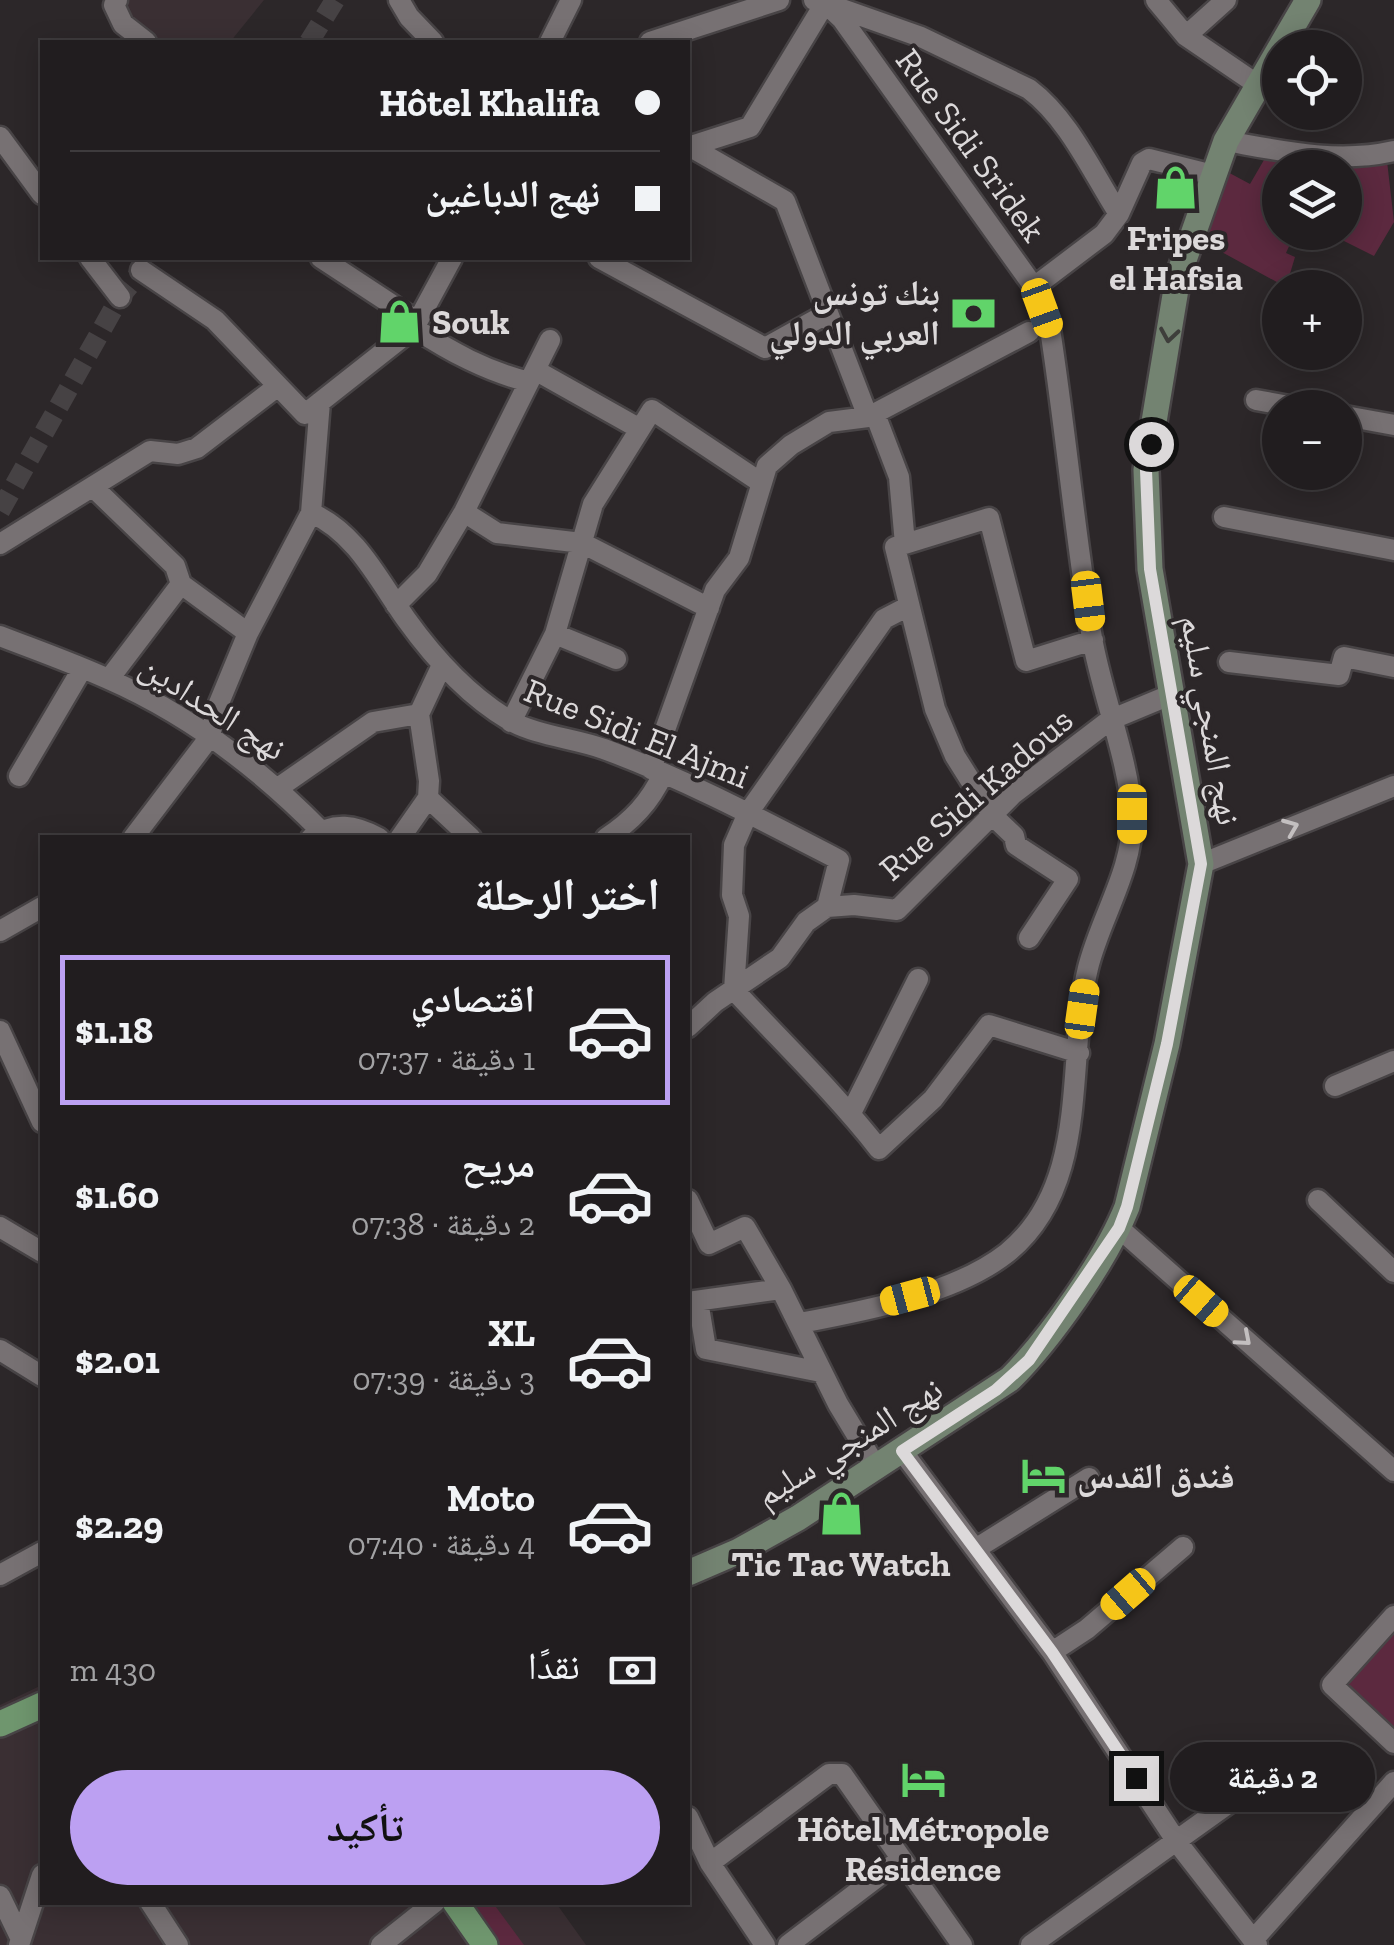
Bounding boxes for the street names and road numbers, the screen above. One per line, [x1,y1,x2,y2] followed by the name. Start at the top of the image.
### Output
[887,40,1055,250] street label: Rue Sidi Sridek
[1165,612,1250,830] street label: نهج المنجي سليم
[132,644,294,770] street label: نهج الحدادين
[518,669,756,797] street label: Rue Sidi El Ajmi
[871,699,1081,889] street label: Rue Sidi Kadous
[748,1368,954,1522] street label: نهج المنجي سليم

